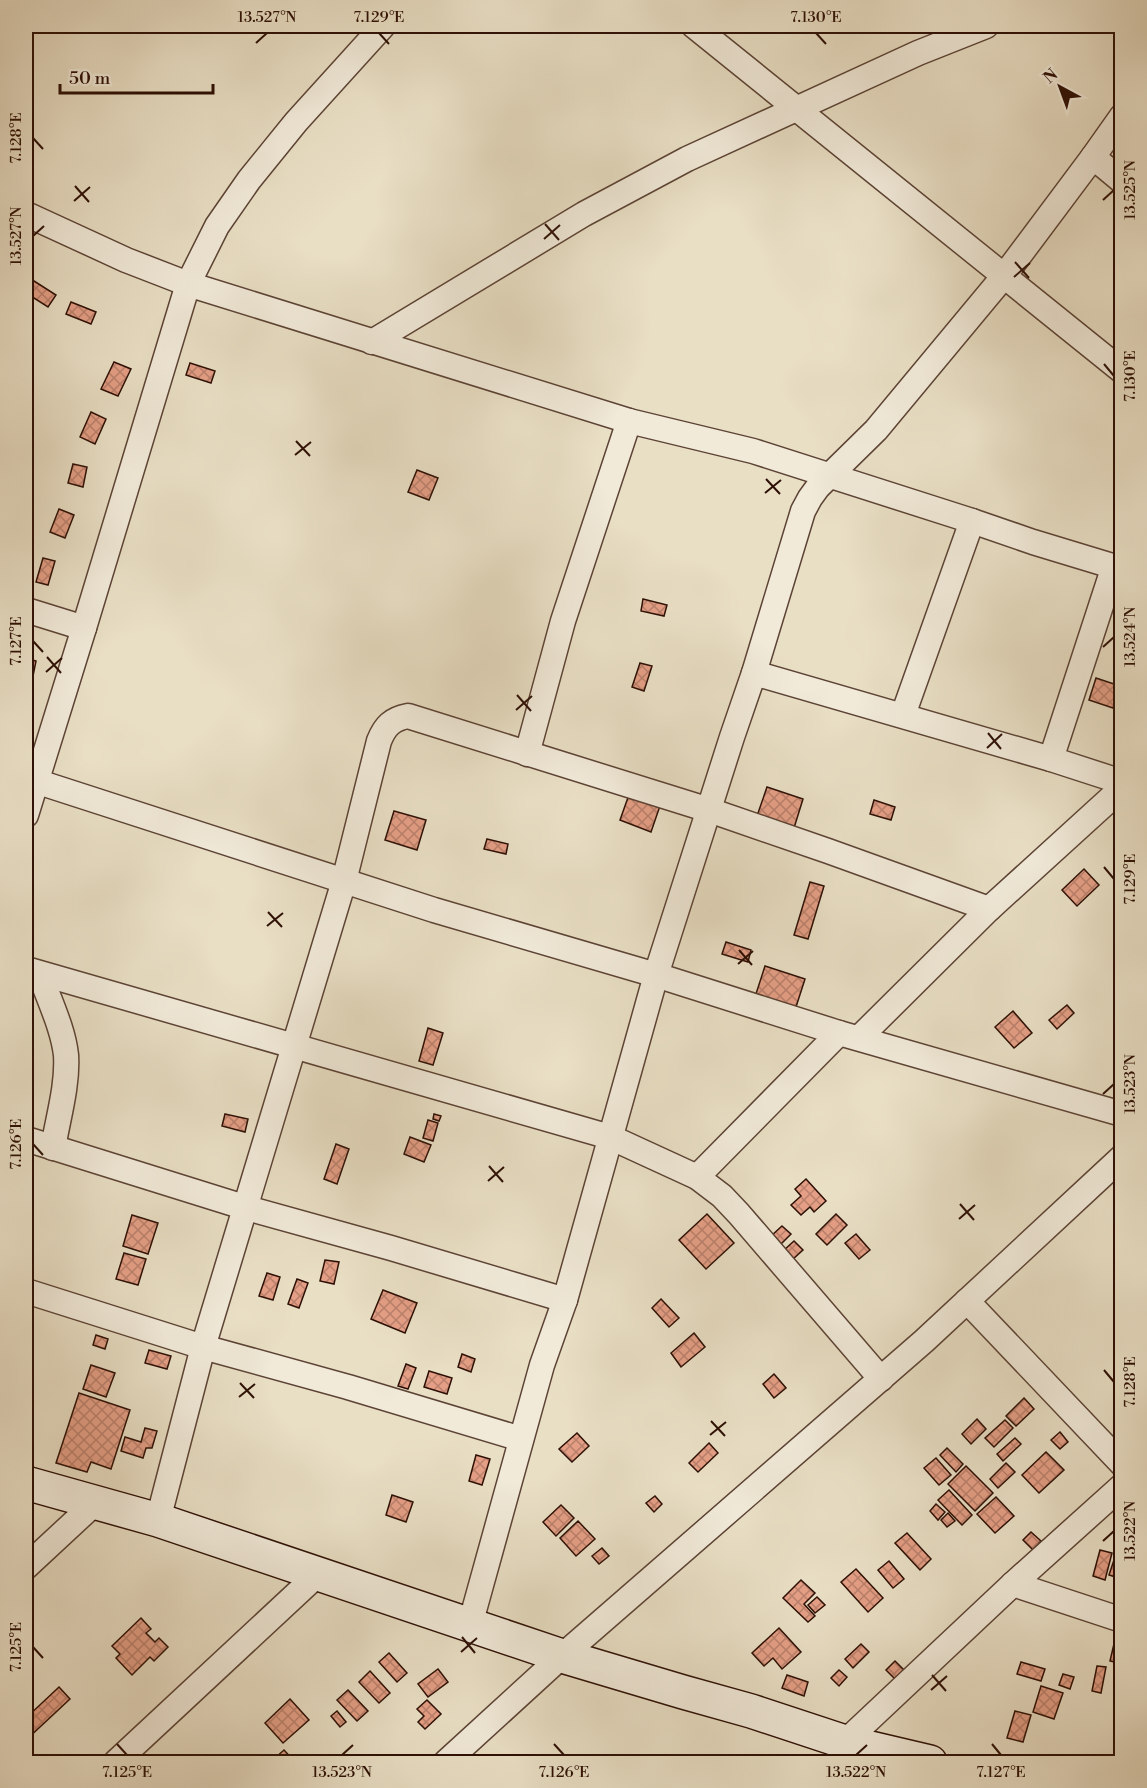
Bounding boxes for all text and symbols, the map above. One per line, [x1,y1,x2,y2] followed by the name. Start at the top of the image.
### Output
[237,8,297,27] text: 13.527°N
[354,8,405,27] text: 7.129°E
[790,8,842,27] text: 7.130°E
[60,57,213,95] scale bar
[1030,57,1090,117] north arrow
[1039,65,1062,88] text: N
[69,67,111,90] text: 50 m
[7,112,26,164] text: 7.128°E
[1121,160,1140,220] text: 13.525°N
[7,206,26,266] text: 13.527°N
[1121,350,1140,402] text: 7.130°E
[1121,607,1140,667] text: 13.524°N
[7,616,26,666] text: 7.127°E
[1121,854,1140,905] text: 7.129°E
[1121,1054,1140,1114] text: 13.523°N
[7,1119,26,1170] text: 7.126°E
[1121,1356,1140,1408] text: 7.128°E
[1121,1501,1140,1561] text: 13.522°N
[7,1622,26,1672] text: 7.125°E
[102,1763,152,1782] text: 7.125°E
[312,1763,372,1782] text: 13.523°N
[539,1763,590,1782] text: 7.126°E
[826,1763,886,1782] text: 13.522°N
[976,1763,1026,1782] text: 7.127°E

